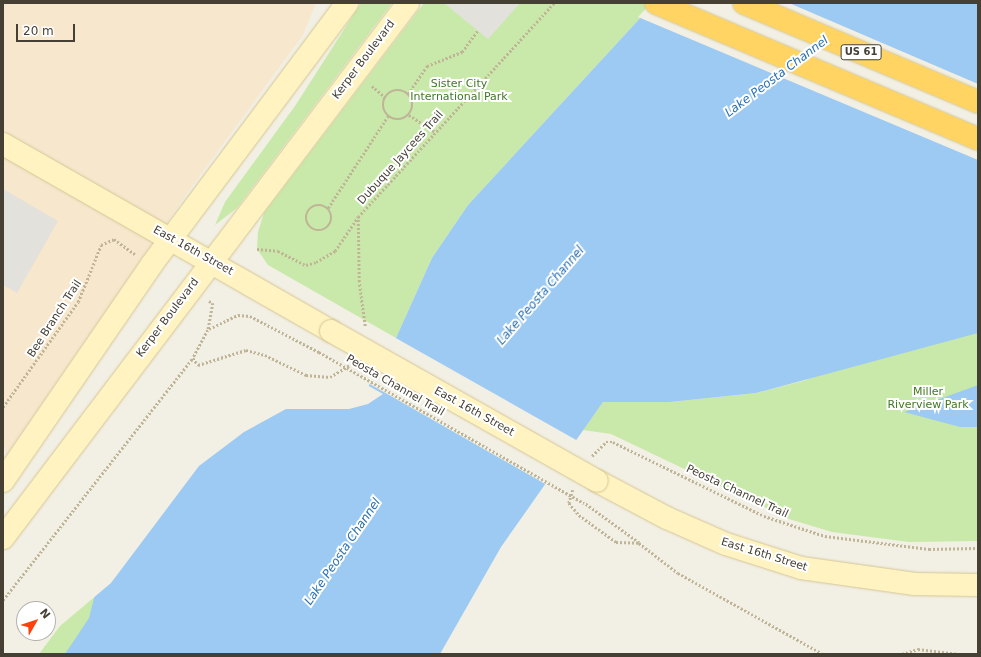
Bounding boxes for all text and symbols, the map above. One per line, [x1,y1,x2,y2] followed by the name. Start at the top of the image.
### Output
[18,16,77,42] scale bar
[330,18,398,102] street label: Kerper Boulevard
[23,24,54,38] text: 20 m
[723,33,831,121] water label: Lake Peosta Channel
[840,44,882,60] road number: US 61
[410,78,508,104] park label: Sister City International Park
[355,108,447,208] street label: Dubuque Jaycees Trail
[151,224,235,278] street label: East 16th Street
[494,244,588,348] water label: Lake Peosta Channel
[134,276,202,360] street label: Kerper Boulevard
[25,278,85,360] street label: Bee Branch Trail
[344,352,446,420] street label: Peosta Channel Trail
[432,385,516,439] street label: East 16th Street
[887,386,969,412] park label: Miller Riverview Park
[684,463,790,521] street label: Peosta Channel Trail
[302,496,384,608] water label: Lake Peosta Channel
[719,536,809,574] street label: East 16th Street
[16,601,56,641] north arrow
[37,606,53,621] text: N

